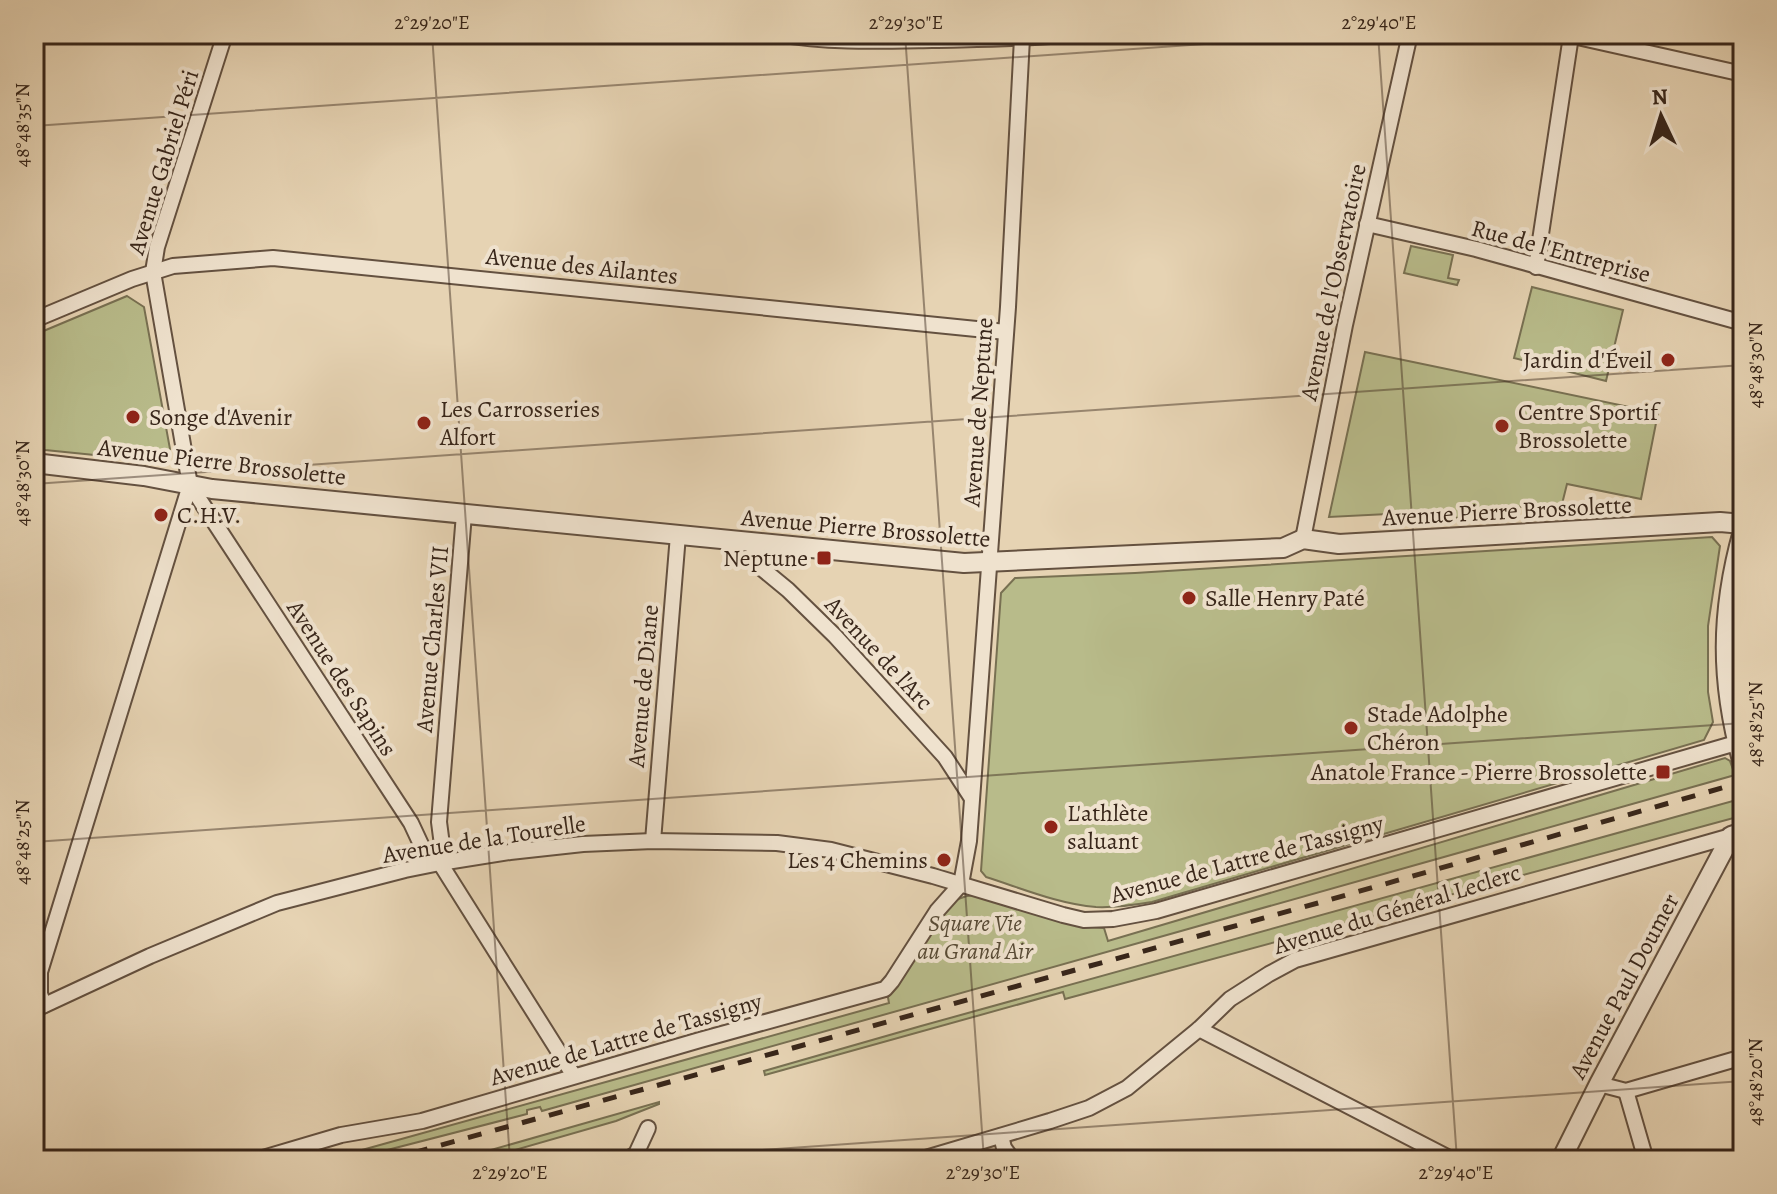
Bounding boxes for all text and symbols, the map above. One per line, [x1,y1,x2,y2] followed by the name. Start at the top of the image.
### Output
[394,9,470,36] text: 2°29'20"E
[869,9,943,36] text: 2°29'30"E
[1341,9,1417,36] text: 2°29'40"E
[119,66,206,259] street label: Avenue Gabriel Péri
[1621,76,1701,156] north arrow
[1651,82,1669,113] text: N
[9,83,36,167] text: 48°48'35"N
[1292,161,1374,404] street label: Avenue de l'Observatoire
[1468,212,1654,290] street label: Rue de l'Entreprise
[483,240,680,292] street label: Avenue des Ailantes
[955,316,1001,509] street label: Avenue de Neptune
[1742,322,1769,408] text: 48°48'30"N
[1523,344,1652,376] place label: Jardin d'Éveil
[1659,351,1677,369] marker: Jardin d'Éveil
[439,393,600,453] place label: Les Carrosseries Alfort
[1518,396,1661,456] place label: Centre Sportif Brossolette
[149,401,292,433] place label: Songe d'Avenir
[124,408,142,426] marker: Songe d'Avenir
[415,414,433,432] marker: Les Carrosseries Alfort
[1493,417,1511,435] marker: Centre Sportif Brossolette
[95,431,348,493] street label: Avenue Pierre Brossolette
[9,440,36,526] text: 48°48'30"N
[1380,488,1633,534] street label: Avenue Pierre Brossolette
[177,499,241,531] place label: C.H.V.
[739,501,992,555] street label: Avenue Pierre Brossolette
[152,506,170,524] marker: C.H.V.
[723,542,808,574] place label: Neptune
[408,544,456,735] street label: Avenue Charles VII
[815,549,833,567] marker: Neptune
[1205,582,1365,614] place label: Salle Henry Paté
[817,588,940,717] street label: Avenue de l'Arc
[1180,589,1198,607] marker: Salle Henry Paté
[279,593,404,762] street label: Avenue des Sapins
[620,603,666,770] street label: Avenue de Diane
[1742,681,1769,767] text: 48°48'25"N
[1367,698,1508,758] place label: Stade Adolphe Chéron
[1342,719,1360,737] marker: Stade Adolphe Chéron
[1310,756,1647,788] place label: Anatole France - Pierre Brossolette
[1654,763,1672,781] marker: Anatole France - Pierre Brossolette
[1067,797,1148,857] place label: L'athlète saluant
[9,799,36,885] text: 48°48'25"N
[379,807,588,871] street label: Avenue de la Tourelle
[1106,807,1387,911] street label: Avenue de Lattre de Tassigny
[1042,818,1060,836] marker: L'athlète saluant
[787,844,928,876] place label: Les 4 Chemins
[935,851,953,869] marker: Les 4 Chemins
[1269,856,1524,962] street label: Avenue du Général Leclerc
[1561,888,1686,1085] street label: Avenue Paul Doumer
[917,907,1033,967] park label: Square Vie au Grand Air
[485,985,766,1093] street label: Avenue de Lattre de Tassigny
[1742,1038,1769,1126] text: 48°48'20"N
[472,1159,548,1186] text: 2°29'20"E
[946,1159,1020,1186] text: 2°29'30"E
[1418,1159,1494,1186] text: 2°29'40"E

